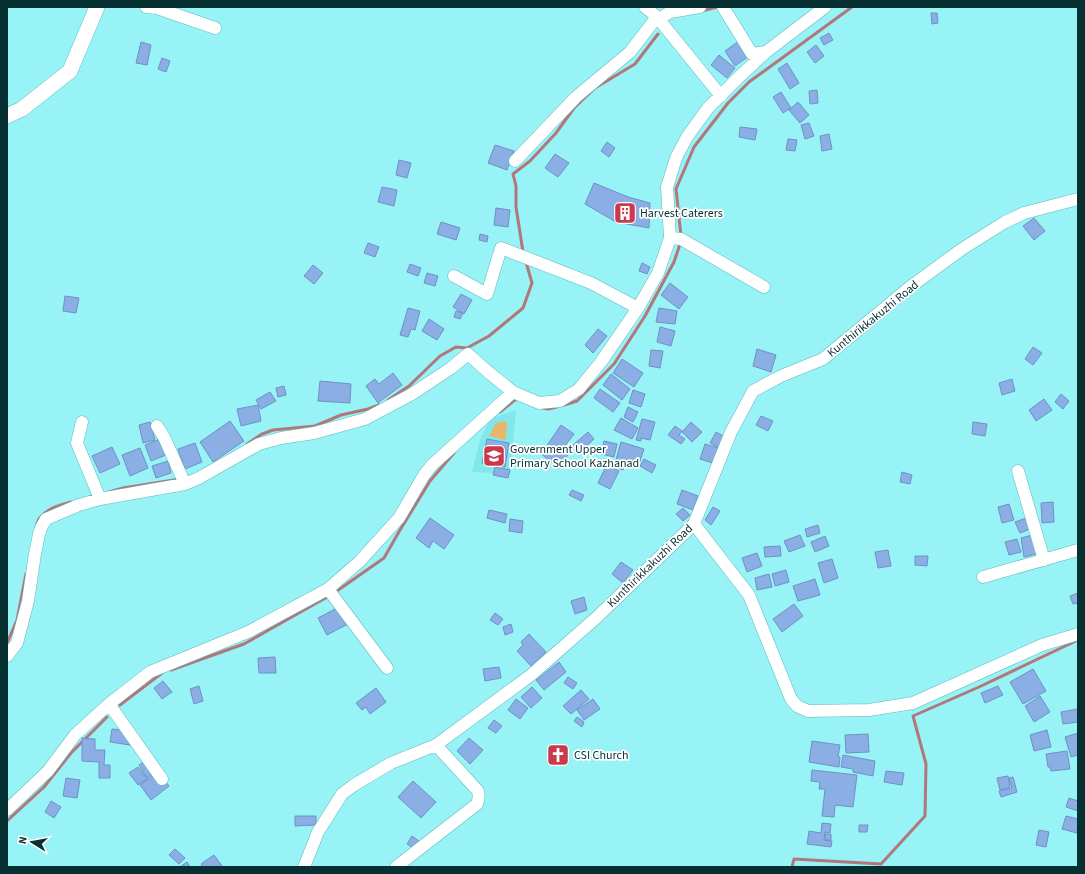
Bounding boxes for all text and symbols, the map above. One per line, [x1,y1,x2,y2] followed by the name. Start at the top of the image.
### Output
[612,200,638,226] building icon: Harvest Caterers
[640,205,723,222] place label: Harvest Caterers
[824,277,922,361] street label: Kunthirikkakuzhi Road
[510,441,639,472] place label: Government Upper Primary School Kazhanad
[481,443,507,469] school or university icon: Government Upper Primary School Kazhanad
[603,521,697,611] street label: Kunthirikkakuzhi Road
[545,742,571,768] church icon: CSI Church
[574,747,628,764] place label: CSI Church
[12,822,52,862] north arrow
[15,835,31,845] text: N

